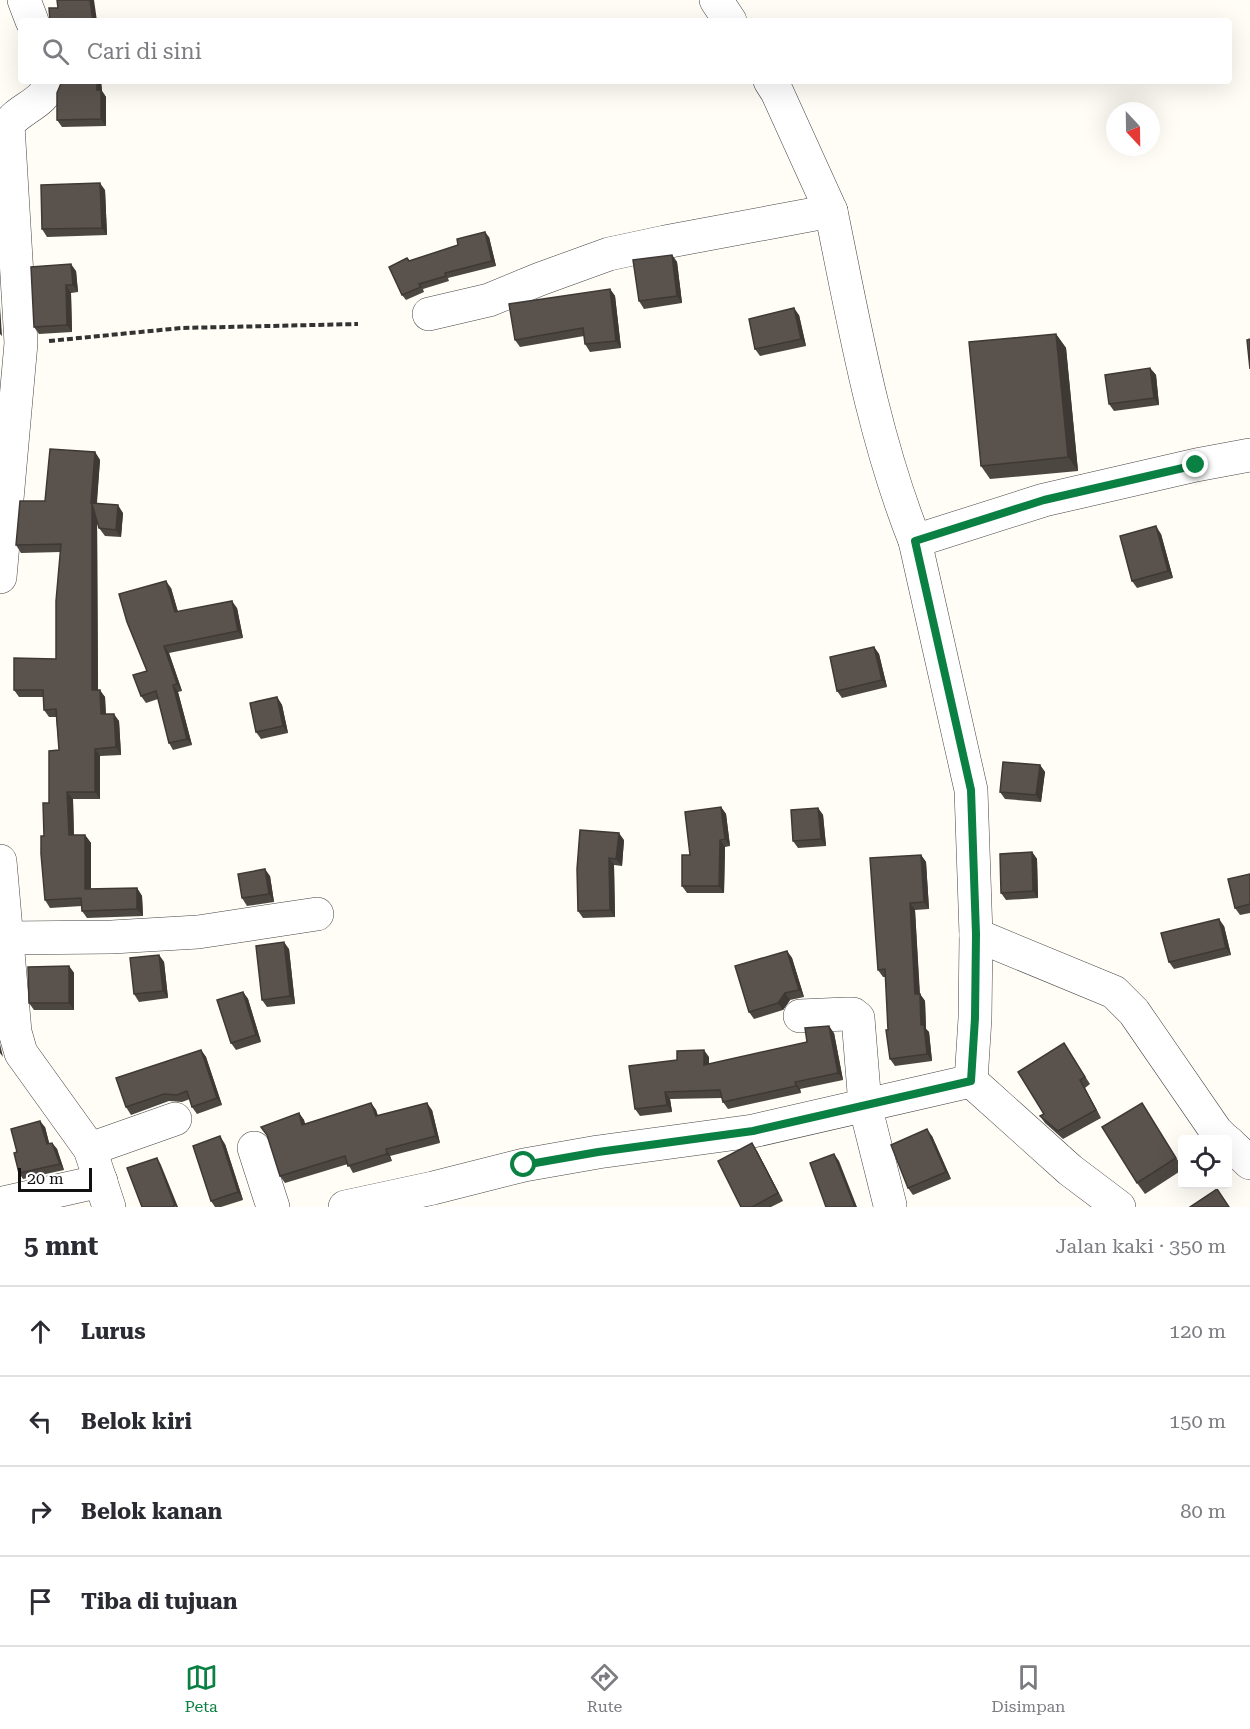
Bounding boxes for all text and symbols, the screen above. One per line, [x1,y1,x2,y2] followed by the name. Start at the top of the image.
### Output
[18,18,1232,84] search box
[39,35,72,68] icon: search
[87,39,202,64] text: Cari di sini
[1106,102,1160,156] north arrow
[1182,451,1208,477] route end
[1178,1135,1232,1189] map controls
[1178,1135,1232,1189] button: locate
[510,1151,536,1177] route start
[18,1165,92,1192] scale bar
[27,1169,64,1188] text: 20 m
[24,1231,98,1261] text: 5 mnt
[1055,1234,1226,1258] text: Jalan kaki · 350 m
[24,1315,57,1348] icon: ahead
[81,1319,146,1344] text: Lurus
[1169,1319,1226,1343] text: 120 m
[24,1405,57,1438] icon: left
[81,1409,192,1434] text: Belok kiri
[1169,1409,1226,1433] text: 150 m
[24,1495,57,1528] icon: right
[81,1499,222,1524] text: Belok kanan
[1180,1499,1226,1523] text: 80 m
[24,1585,57,1618] icon: arrive
[81,1589,237,1614] text: Tiba di tujuan
[185,1661,218,1716] tab: Peta
[587,1661,622,1716] tab: Rute
[991,1661,1065,1716] tab: Disimpan

